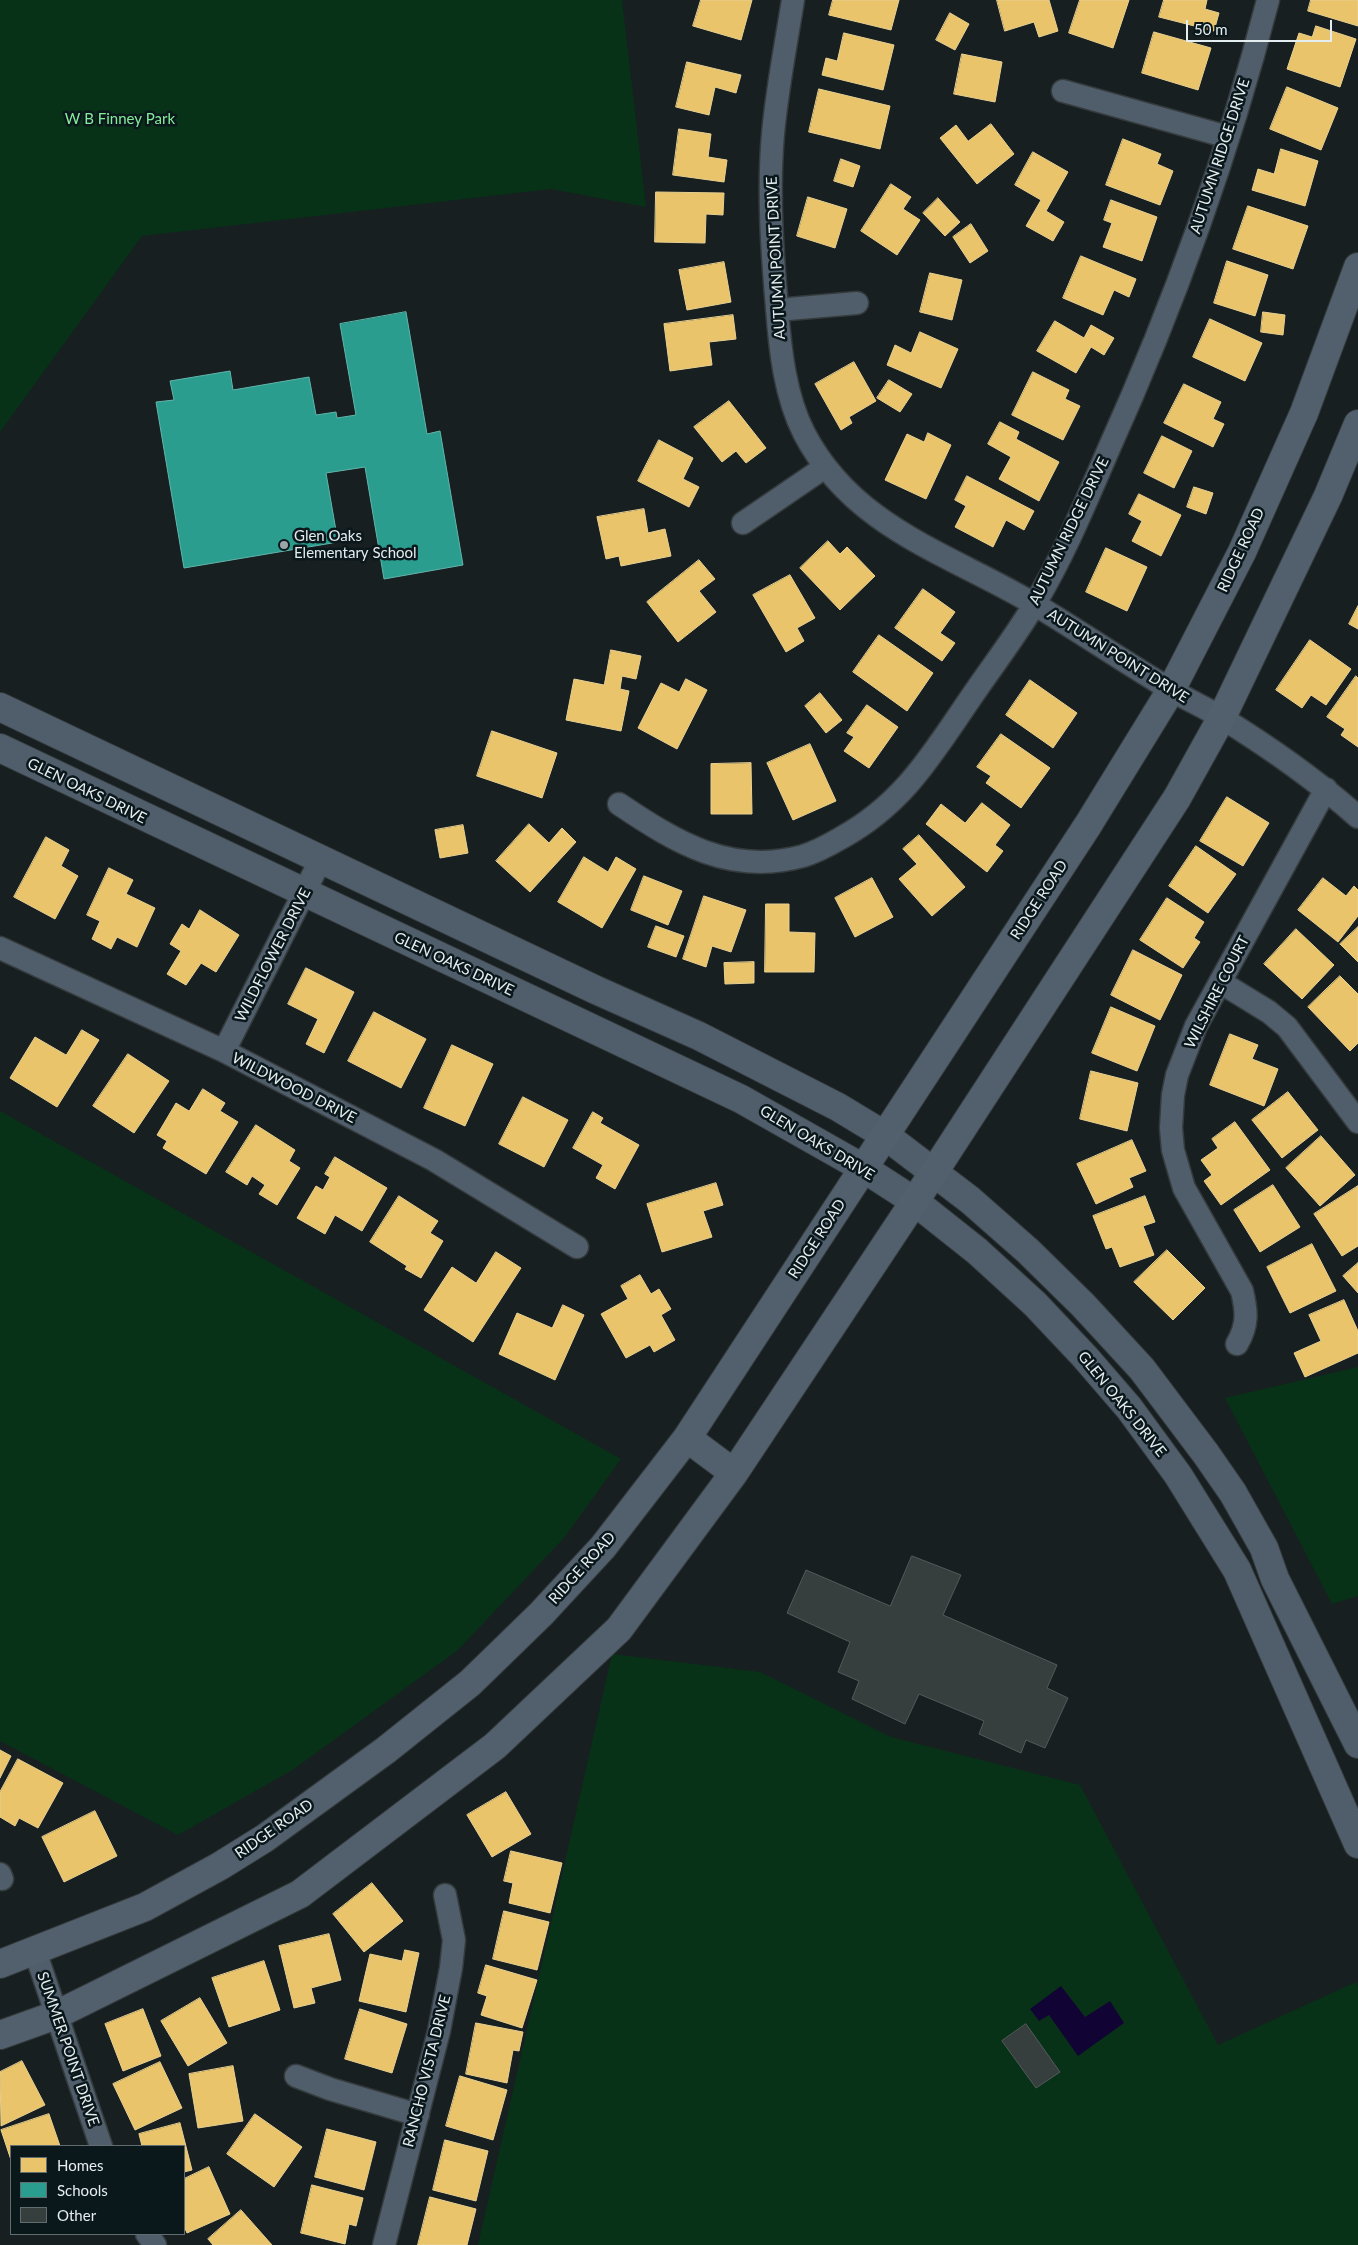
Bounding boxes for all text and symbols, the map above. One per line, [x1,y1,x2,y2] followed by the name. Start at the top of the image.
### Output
[1188,10,1334,42] scale bar
[1194,20,1228,38] text: 50 m
[1186,76,1254,236] street label: AUTUMN RIDGE DRIVE
[65,110,175,128] park label: W B Finney Park
[763,176,789,340] street label: AUTUMN POINT DRIVE
[1025,454,1113,608] street label: AUTUMN RIDGE DRIVE
[1214,505,1268,595] street label: RIDGE ROAD
[294,527,417,562] place label: Glen Oaks Elementary School
[278,539,290,551] marker: Glen Oaks Elementary School
[1044,605,1192,707] street label: AUTUMN POINT DRIVE
[25,754,149,828] street label: GLEN OAKS DRIVE
[1007,857,1071,943] street label: RIDGE ROAD
[231,885,315,1025] street label: WILDFLOWER DRIVE
[391,928,517,1000] street label: GLEN OAKS DRIVE
[1181,933,1253,1051] street label: WILSHIRE COURT
[229,1049,359,1127] street label: WILDWOOD DRIVE
[757,1102,877,1184] street label: GLEN OAKS DRIVE
[785,1196,849,1282] street label: RIDGE ROAD
[1074,1348,1170,1460] street label: GLEN OAKS DRIVE
[545,1528,619,1608] street label: RIDGE ROAD
[232,1796,316,1862] street label: RIDGE ROAD
[33,1969,103,2129] street label: SUMMER POINT DRIVE
[399,1993,455,2149] street label: RANCHO VISTA DRIVE
[10,2145,185,2235] legend
[57,2156,103,2174] text: Homes
[57,2181,108,2199] text: Schools
[57,2206,96,2224] text: Other

